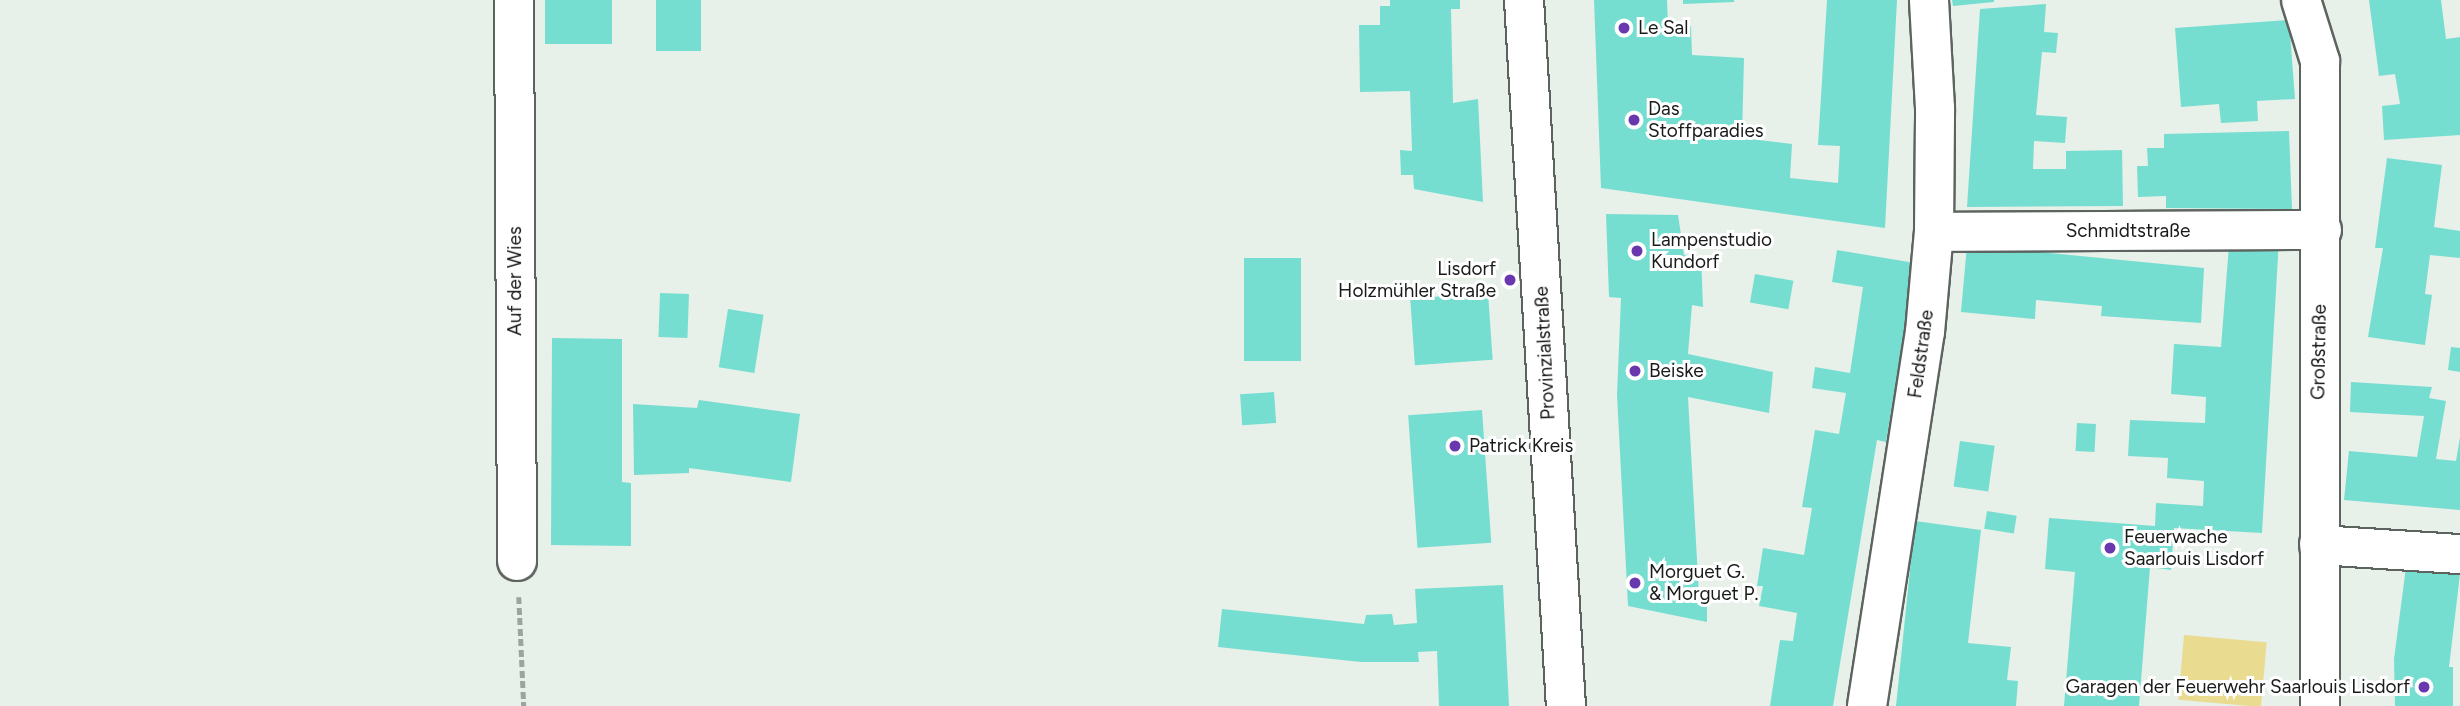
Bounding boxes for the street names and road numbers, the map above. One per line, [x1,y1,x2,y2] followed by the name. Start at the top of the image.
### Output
[2066,220,2190,242] street label: Schmidtstraße
[504,226,526,336] street label: Auf der Wies
[1530,286,1560,420] street label: Provinzialstraße
[2307,304,2331,400] street label: Großstraße
[1904,308,1938,400] street label: Feldstraße

